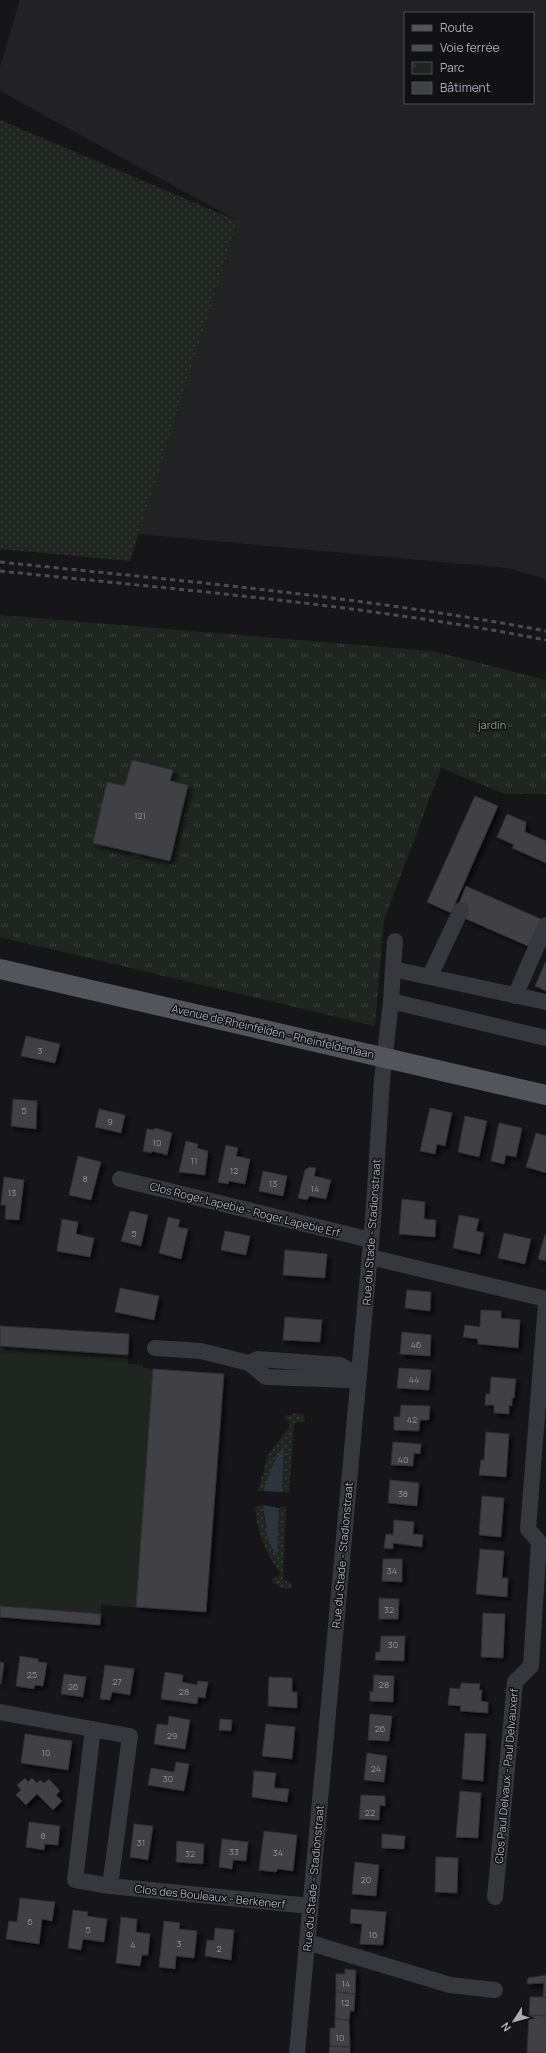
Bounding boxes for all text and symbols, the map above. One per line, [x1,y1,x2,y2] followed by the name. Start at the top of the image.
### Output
[404,12,534,104] legend
[440,19,473,36] text: Route
[440,39,500,56] text: Voie ferrée
[440,59,465,76] text: Parc
[440,79,491,96] text: Bâtiment
[477,717,506,732] park label: jardin
[134,809,146,822] house number: 121
[170,1000,376,1062] street label: Avenue de Rheinfelden - Rheinfeldenlaan
[38,1044,43,1057] house number: 3
[21,1104,27,1117] house number: 5
[107,1115,113,1128] house number: 9
[153,1136,162,1149] house number: 10
[190,1154,198,1167] house number: 11
[358,1158,384,1306] street label: Rue du Stade - Stadionstraat
[230,1164,238,1177] house number: 12
[82,1172,88,1185] house number: 8
[269,1177,277,1190] house number: 13
[148,1178,342,1240] street label: Clos Roger Lapebie - Roger Lapebie Erf
[311,1182,319,1195] house number: 14
[8,1186,16,1199] house number: 13
[131,1227,137,1240] house number: 5
[411,1338,422,1351] house number: 46
[409,1373,419,1386] house number: 44
[407,1413,417,1426] house number: 42
[398,1453,408,1466] house number: 40
[328,1481,356,1629] street label: Rue du Stade - Stadionstraat
[398,1487,408,1500] house number: 38
[387,1564,397,1577] house number: 34
[384,1603,394,1616] house number: 32
[388,1638,398,1651] house number: 30
[27,1668,37,1681] house number: 25
[112,1675,122,1688] house number: 27
[379,1678,389,1691] house number: 28
[68,1680,79,1693] house number: 26
[179,1685,189,1698] house number: 28
[491,1688,521,1864] street label: Clos Paul Delvaux - Paul Delvauxerf
[375,1722,386,1735] house number: 26
[167,1729,177,1742] house number: 29
[42,1746,51,1759] house number: 10
[371,1762,381,1775] house number: 24
[163,1772,173,1785] house number: 30
[299,1804,327,1952] street label: Rue du Stade - Stadionstraat
[365,1806,375,1819] house number: 22
[40,1829,46,1842] house number: 8
[137,1836,145,1849] house number: 31
[229,1845,239,1858] house number: 33
[273,1846,283,1859] house number: 34
[185,1847,195,1860] house number: 32
[361,1873,371,1886] house number: 20
[134,1881,286,1911] street label: Clos des Bouleaux - Berkenerf
[27,1915,33,1928] house number: 6
[85,1923,91,1936] house number: 5
[368,1928,378,1941] house number: 16
[177,1937,182,1950] house number: 3
[130,1938,136,1951] house number: 4
[216,1942,222,1955] house number: 2
[342,1977,350,1990] house number: 14
[341,1996,349,2009] house number: 12
[494,2001,534,2041] north arrow
[497,2019,514,2035] text: N
[336,2031,345,2044] house number: 10

